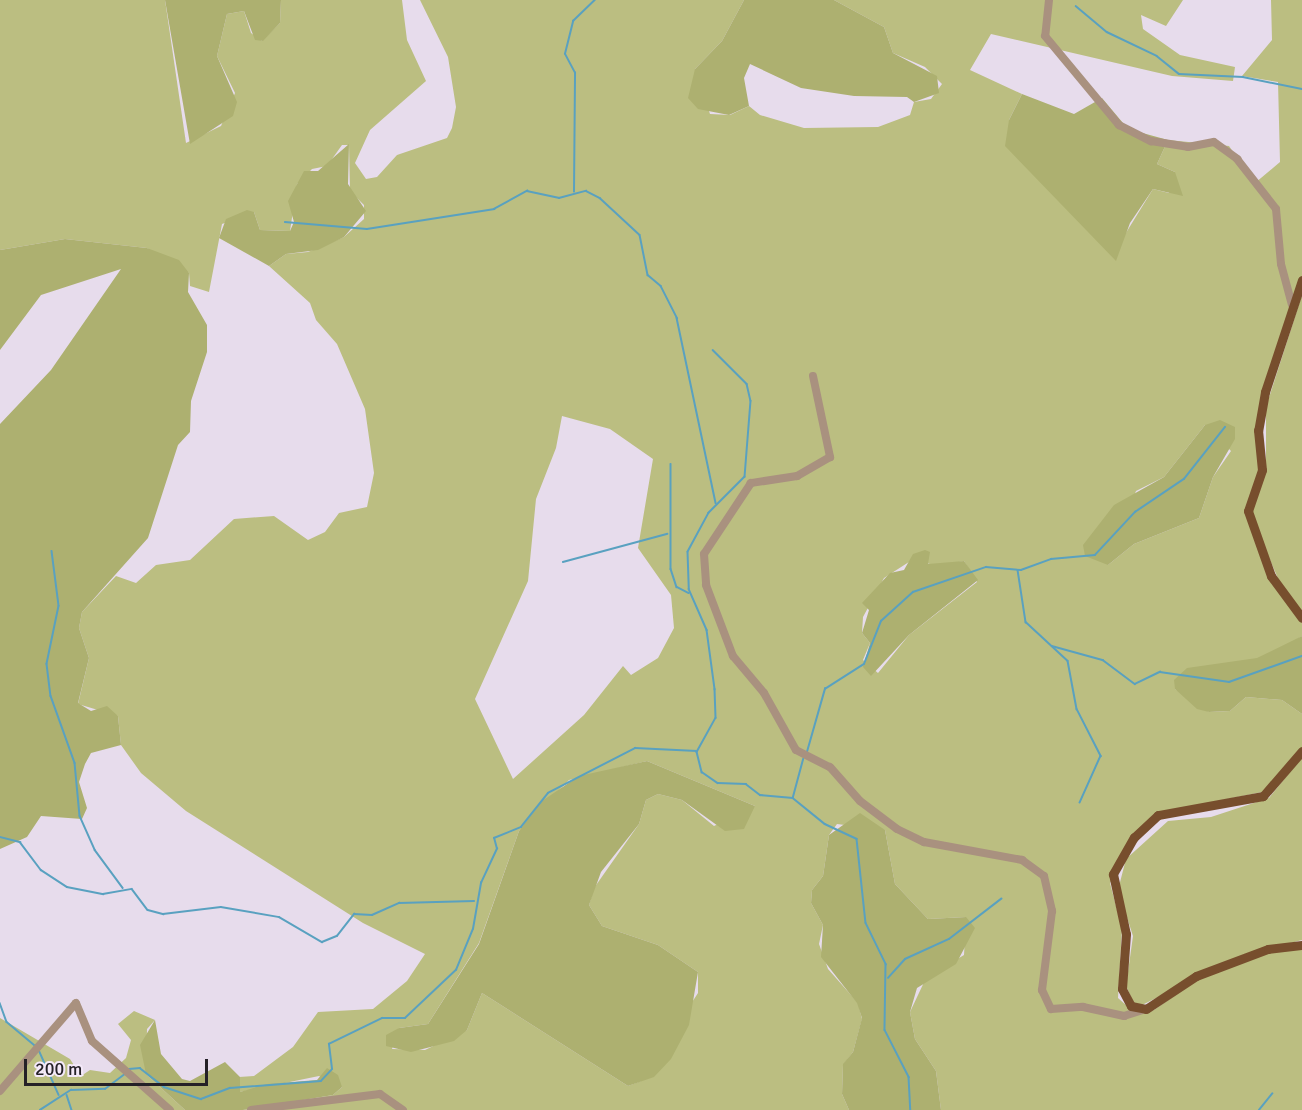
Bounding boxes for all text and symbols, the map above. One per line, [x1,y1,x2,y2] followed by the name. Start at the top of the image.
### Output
[27,1047,212,1085] scale bar
[35,1058,82,1080] text: 200 m

